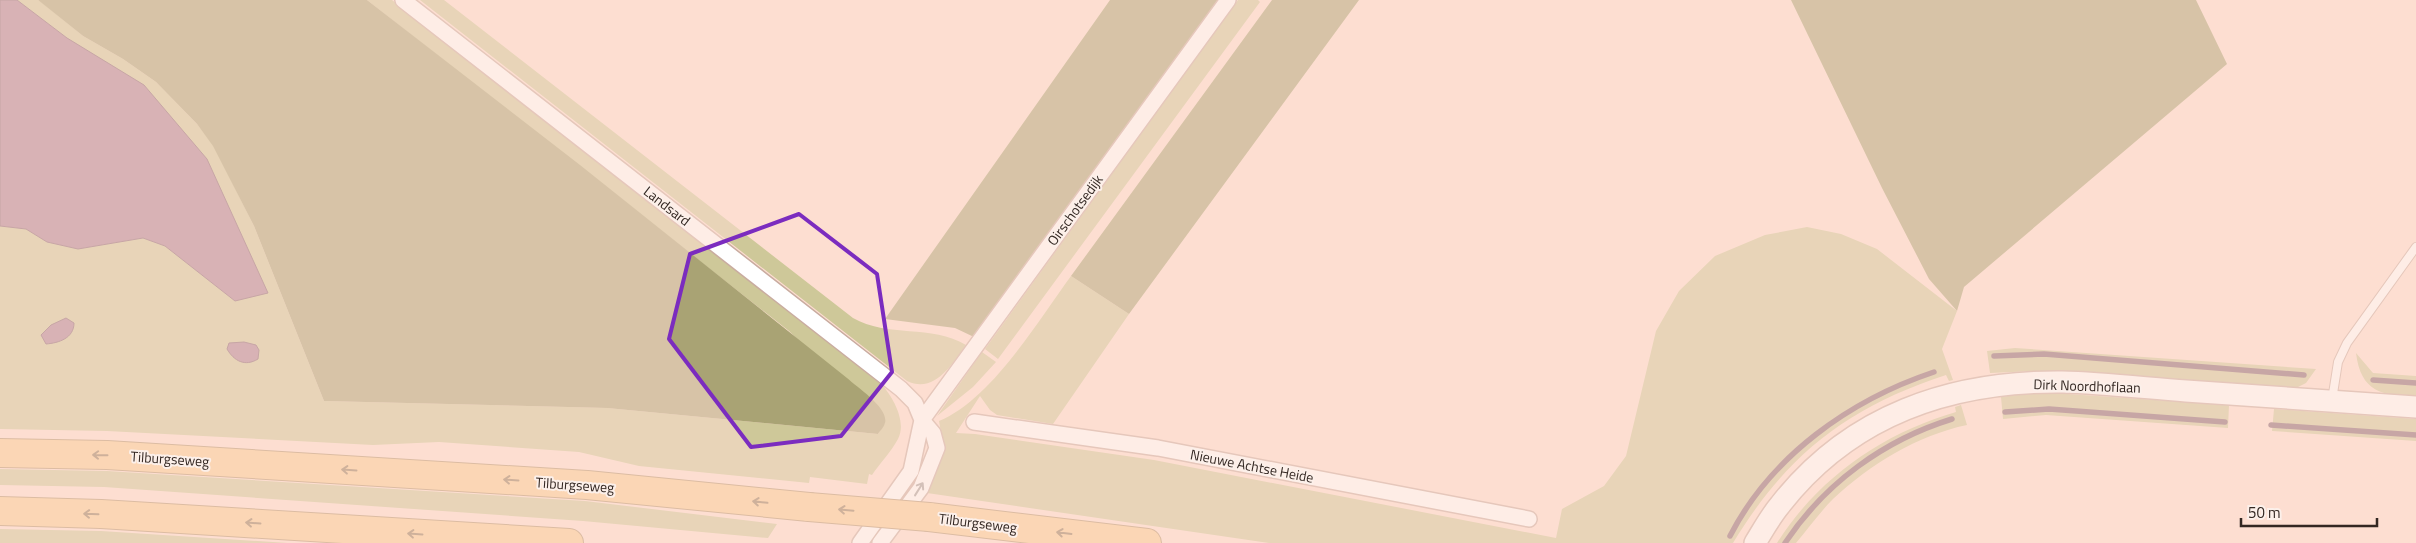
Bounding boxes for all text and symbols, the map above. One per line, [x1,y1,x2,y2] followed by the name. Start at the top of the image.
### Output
[1042,170,1108,250] street label: Oirschotsedijk
[639,181,695,231] street label: Landsard
[2033,373,2141,398] street label: Dirk Noordhoflaan
[1189,443,1316,488] street label: Nieuwe Achtse Heide
[130,445,210,472] street label: Tilburgseweg
[92,450,108,460] one-way arrow
[342,465,358,475] one-way arrow
[535,471,615,498] street label: Tilburgseweg
[504,476,520,485] one-way arrow
[914,483,924,497] one-way arrow
[2241,496,2377,528] scale bar
[753,497,769,507] one-way arrow
[2248,501,2281,524] text: 50 m
[838,505,854,514] one-way arrow
[938,507,1018,538] street label: Tilburgseweg
[83,509,100,519] one-way arrow
[245,519,261,528] one-way arrow
[1056,528,1072,538] one-way arrow
[408,529,424,538] one-way arrow

